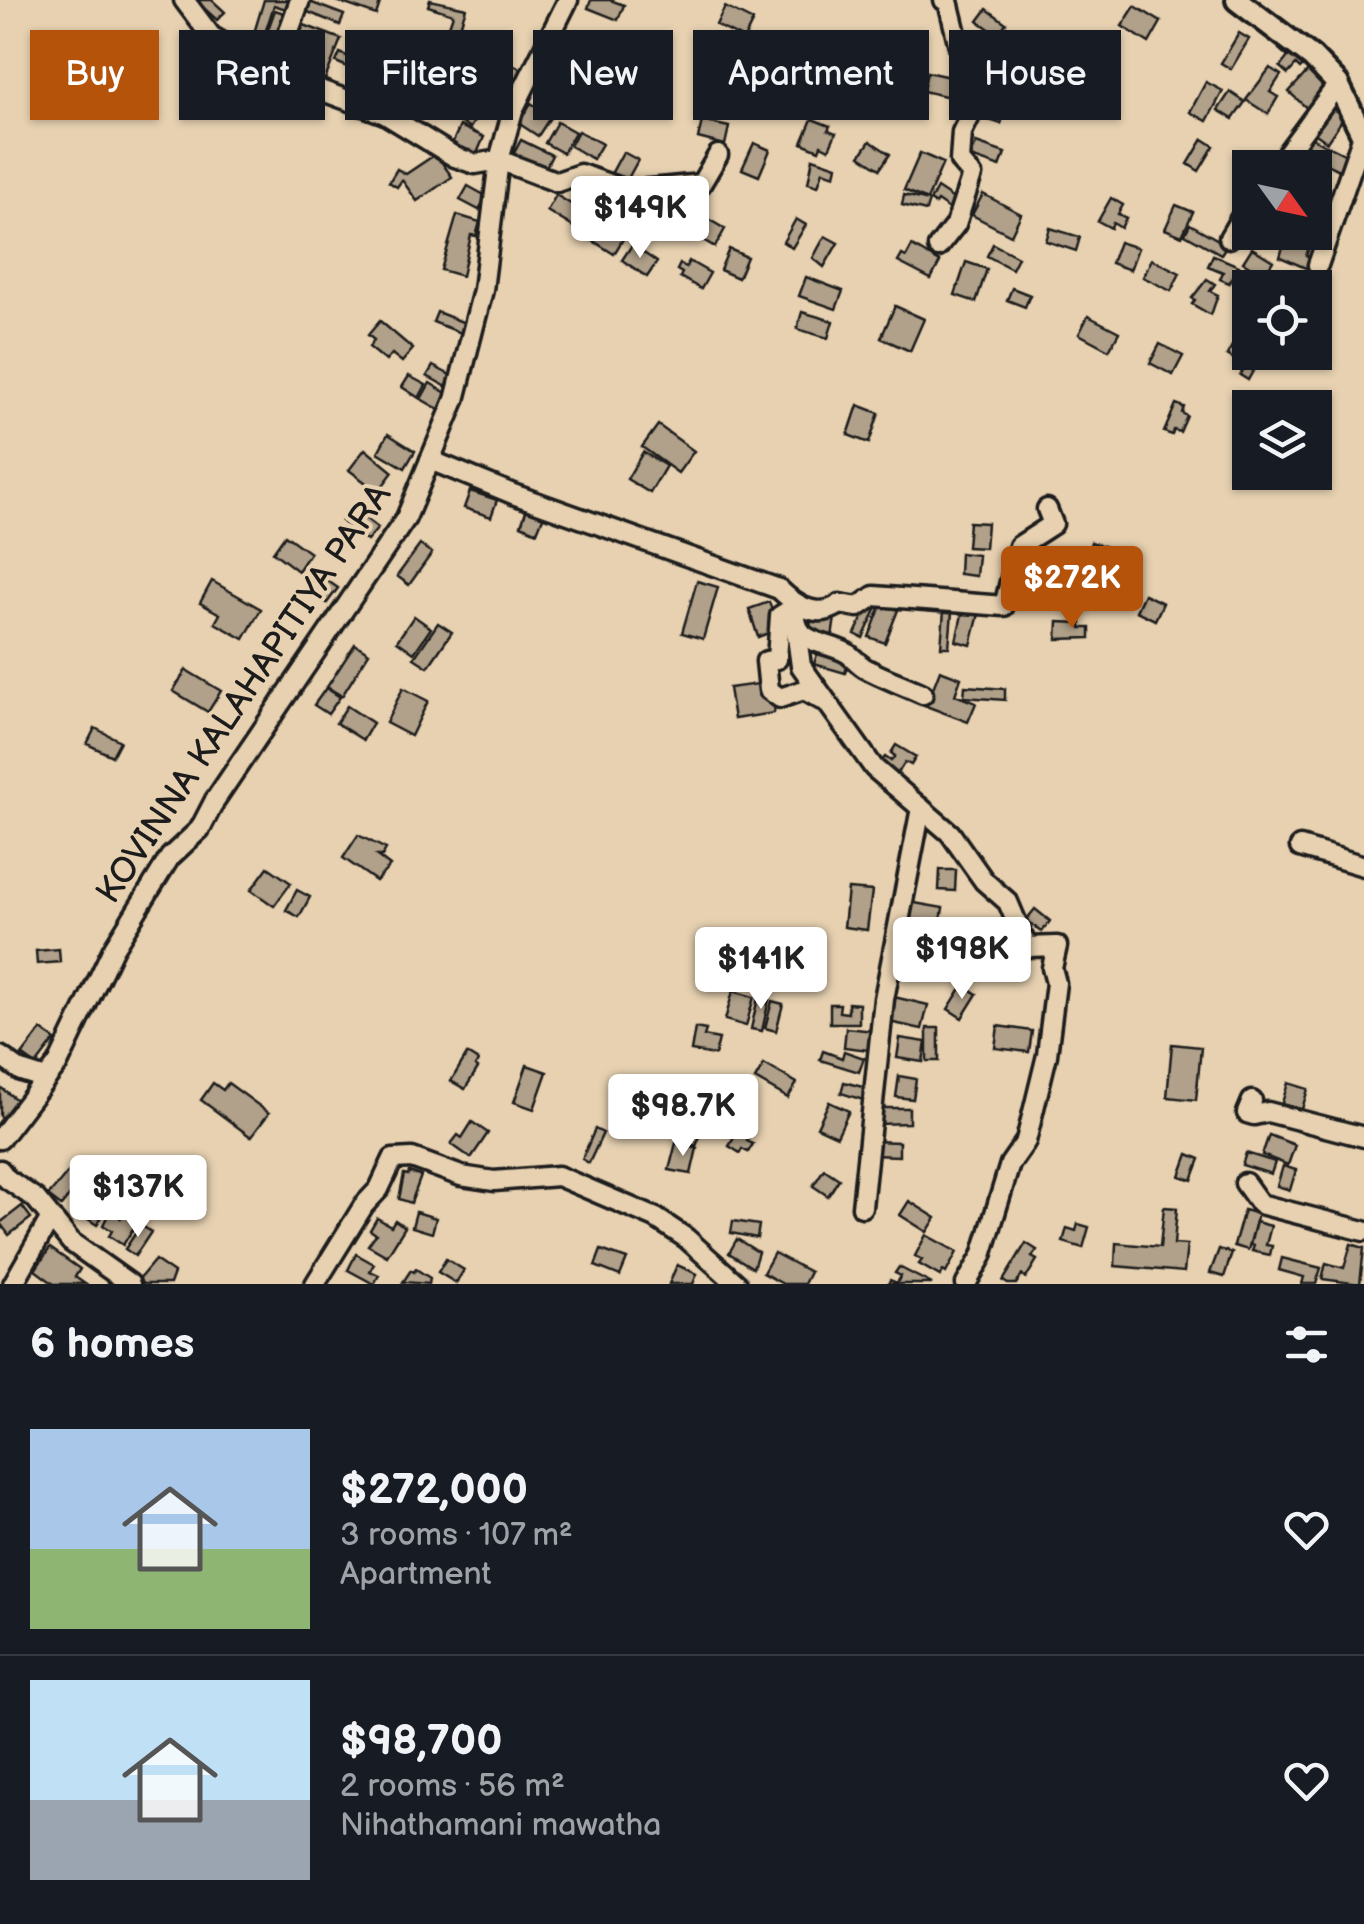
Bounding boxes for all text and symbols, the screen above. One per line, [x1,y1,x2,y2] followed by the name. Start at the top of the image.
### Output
[30,30,159,120] chip: Buy
[179,30,325,120] chip: Rent
[345,30,513,120] chip: Filters
[533,30,673,120] chip: New
[693,30,929,120] chip: Apartment
[949,30,1121,120] chip: House
[1232,150,1332,250] north arrow
[1232,150,1332,490] map controls
[570,176,710,261] pin: $149K
[593,189,687,228] text: $149K
[1232,270,1332,370] button: locate
[1232,390,1332,490] button: layers
[87,475,401,912] street label: KOVINNA KALAHAPITIYA PARA
[1002,546,1142,631] pin: $272K
[1023,559,1121,598] text: $272K
[892,917,1032,1002] pin: $198K
[691,927,831,1012] pin: $141K
[915,930,1009,969] text: $198K
[717,940,805,979] text: $141K
[602,1074,764,1159] pin: $98.7K
[630,1087,736,1126] text: $98.7K
[68,1155,208,1240] pin: $137K
[92,1168,184,1207] text: $137K
[1279,1317,1334,1372] icon: filters
[30,1319,194,1370] text: 6 homes
[340,1465,528,1516] text: $272,000
[110,1469,230,1589] icon: home
[1279,1502,1334,1557] icon: heart
[340,1516,573,1555] text: 3 rooms · 107 m²
[340,1555,491,1594] text: Apartment
[340,1716,502,1767] text: $98,700
[110,1720,230,1840] icon: home
[1279,1753,1334,1808] icon: heart
[340,1767,565,1806] text: 2 rooms · 56 m²
[340,1806,661,1845] text: Nihathamani mawatha

